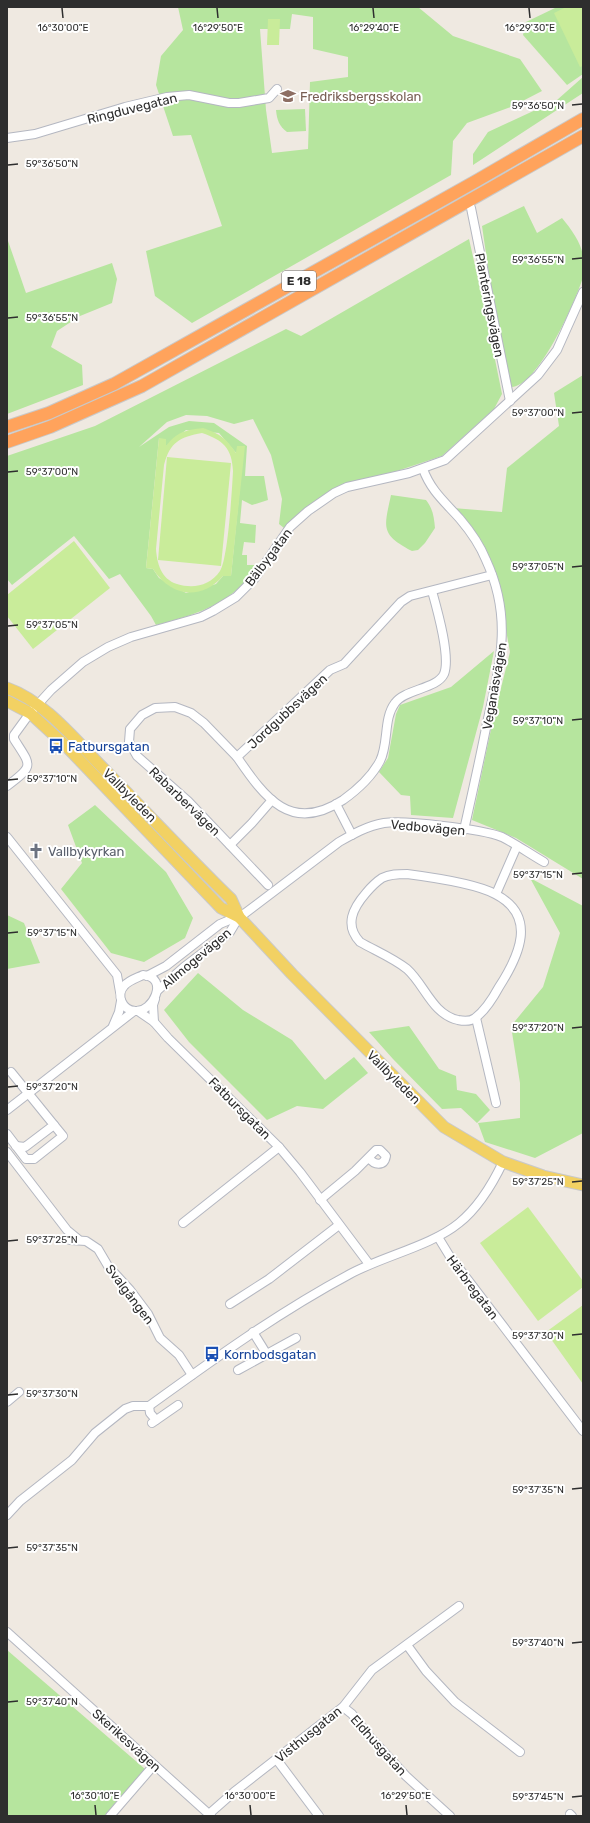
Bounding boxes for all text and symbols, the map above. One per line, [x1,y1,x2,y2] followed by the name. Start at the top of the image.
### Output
[37,22,89,34] text: 16°30'00"E
[193,22,243,34] text: 16°29'50"E
[349,22,399,34] text: 16°29'40"E
[505,22,555,34] text: 16°29'30"E
[279,87,297,105] school or university icon: Fredriksbergsskolan
[300,89,421,105] place label: Fredriksbergsskolan
[86,90,179,128] street label: Ringduvegatan
[512,100,564,112] text: 59°36'50"N
[26,158,78,170] text: 59°36'50"N
[471,252,507,359] street label: Planteringsvägen
[512,254,564,266] text: 59°36'55"N
[282,271,316,291] road number: E 18
[26,312,78,324] text: 59°36'55"N
[512,407,564,419] text: 59°37'00"N
[26,466,78,478] text: 59°37'00"N
[242,525,296,590] street label: Bälbygatan
[512,561,564,573] text: 59°37'05"N
[26,619,78,631] text: 59°37'05"N
[479,641,511,731] street label: Veganäsvägen
[245,671,331,753] street label: Jordgubbsvägen
[513,715,563,727] text: 59°37'10"N
[47,737,65,755] bus stop icon: Fatbursgatan
[68,739,150,755] place label: Fatbursgatan
[145,764,223,840] street label: Rabarbervägen
[100,766,159,825] street label: Vallbyleden
[27,773,77,785] text: 59°37'10"N
[390,817,466,839] street label: Vedbovägen
[27,842,45,860] church icon: Vallbykyrkan
[48,844,124,859] place label: Vallbykyrkan
[513,869,563,881] text: 59°37'15"N
[159,925,235,992] street label: Allmogevägen
[27,927,77,939] text: 59°37'15"N
[512,1022,564,1034] text: 59°37'20"N
[364,1048,423,1107] street label: Vallbyleden
[205,1074,274,1143] street label: Fatbursgatan
[26,1081,78,1093] text: 59°37'20"N
[512,1176,564,1188] text: 59°37'25"N
[26,1234,78,1246] text: 59°37'25"N
[443,1252,502,1323] street label: Härbregatan
[101,1261,157,1328] street label: Svalgången
[512,1330,564,1342] text: 59°37'30"N
[203,1345,221,1363] bus stop icon: Kornbodsgatan
[224,1347,316,1363] place label: Kornbodsgatan
[26,1388,78,1400] text: 59°37'30"N
[512,1484,564,1496] text: 59°37'35"N
[26,1542,78,1554] text: 59°37'35"N
[512,1637,564,1649] text: 59°37'40"N
[26,1696,78,1708] text: 59°37'40"N
[272,1703,345,1766] street label: Visthusgatan
[89,1706,164,1776] street label: Skerikesvägen
[347,1712,410,1779] street label: Eldhusgatan
[70,1790,120,1802] text: 16°30'10"E
[224,1790,276,1802] text: 16°30'00"E
[381,1790,431,1802] text: 16°29'50"E
[512,1791,564,1803] text: 59°37'45"N

